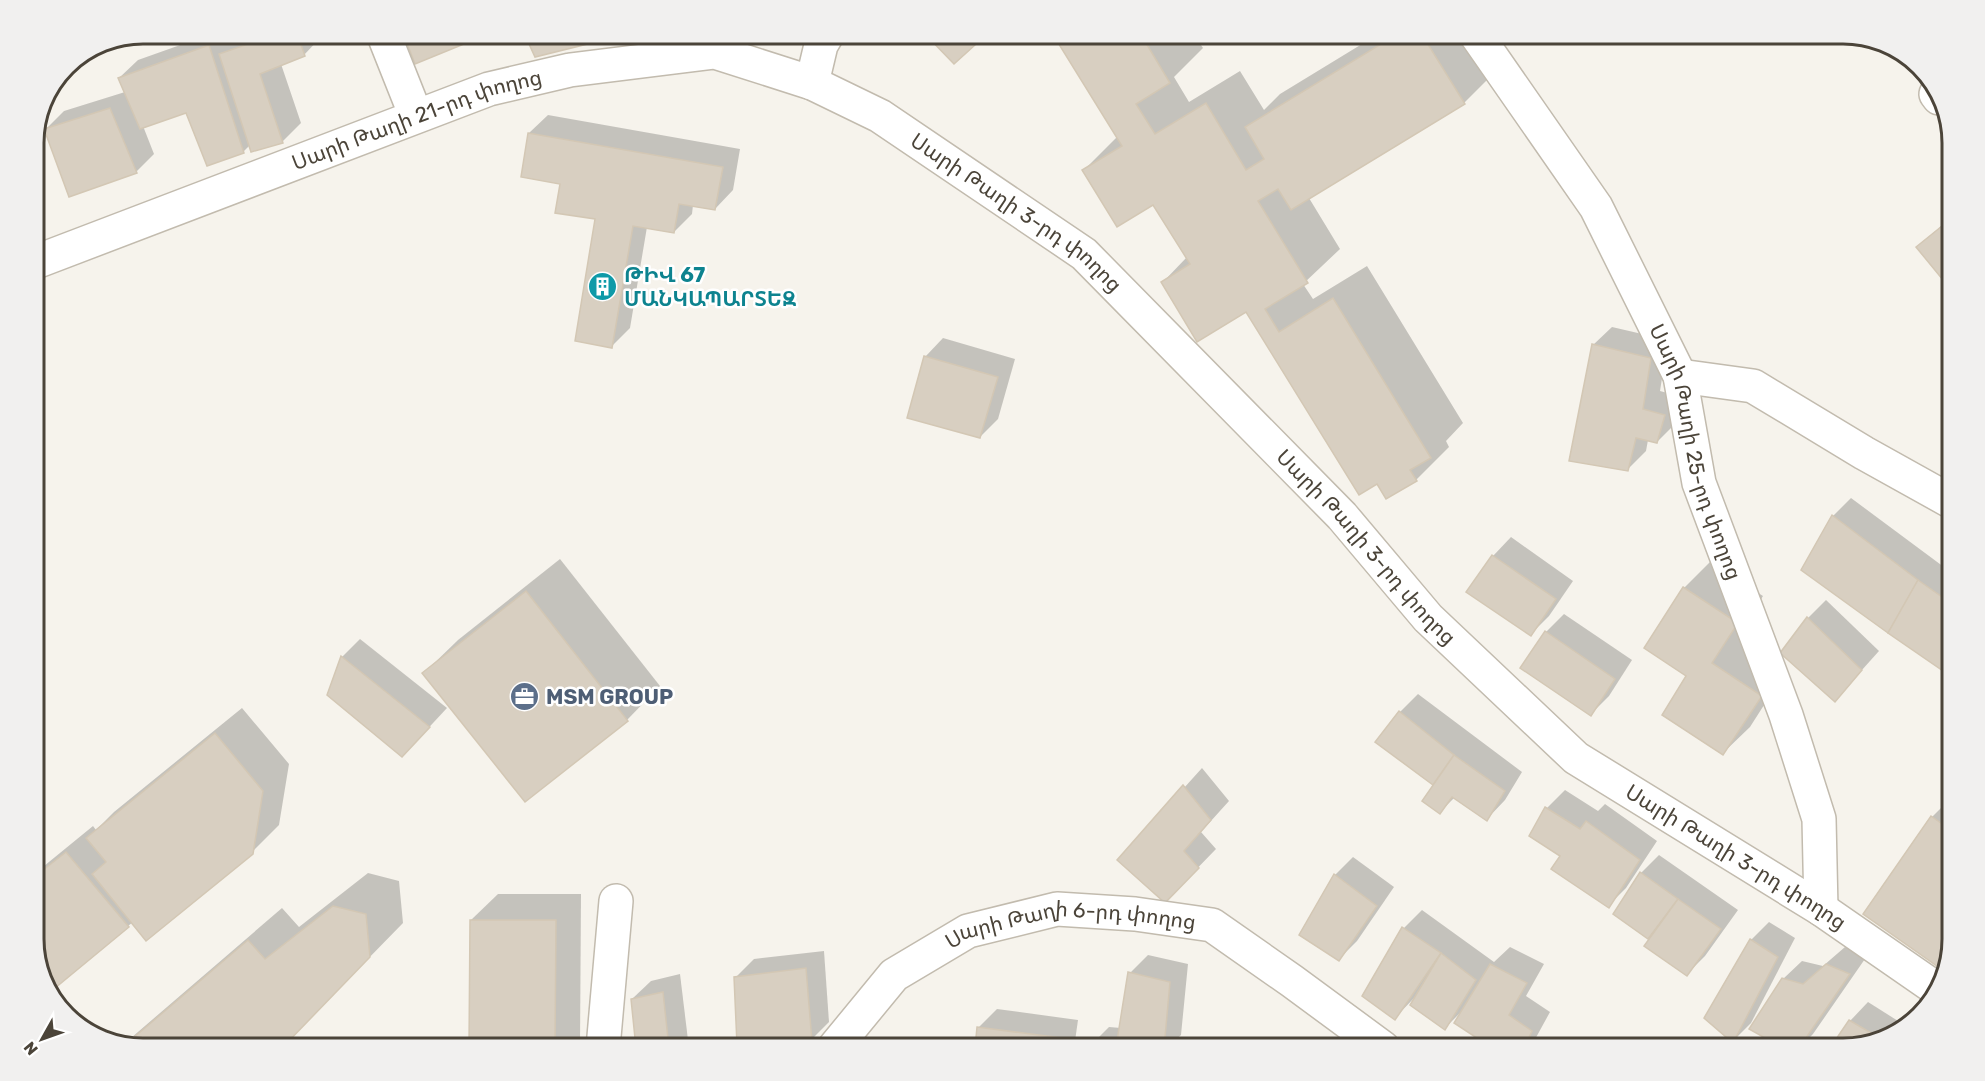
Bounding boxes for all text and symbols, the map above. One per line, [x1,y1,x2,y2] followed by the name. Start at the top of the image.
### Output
[288,64,544,175] street label: Սարի Թաղի 21-րդ փողոց
[906,127,1127,297] street label: Սարի Թաղի 3-րդ փողոց
[624,262,796,311] place label: ԹԻՎ 67 ՄԱՆԿԱՊԱՐՏԵԶ
[587,271,619,303] building icon: ԹԻՎ 67 ՄԱՆԿԱՊԱՐՏԵԶ
[1644,320,1747,583] street label: Սարի Թաղի 25-րդ փողոց
[1271,444,1461,650] street label: Սարի Թաղի 3-րդ փողոց
[509,681,541,713] office icon: MSM GROUP
[546,684,673,709] place label: MSM GROUP
[1621,779,1851,935] street label: Սարի Թաղի 3-րդ փողոց
[941,896,1197,954] street label: Սարի Թաղի 6-րդ փողոց
[12,1009,72,1069] north arrow
[20,1038,42,1059] text: N

